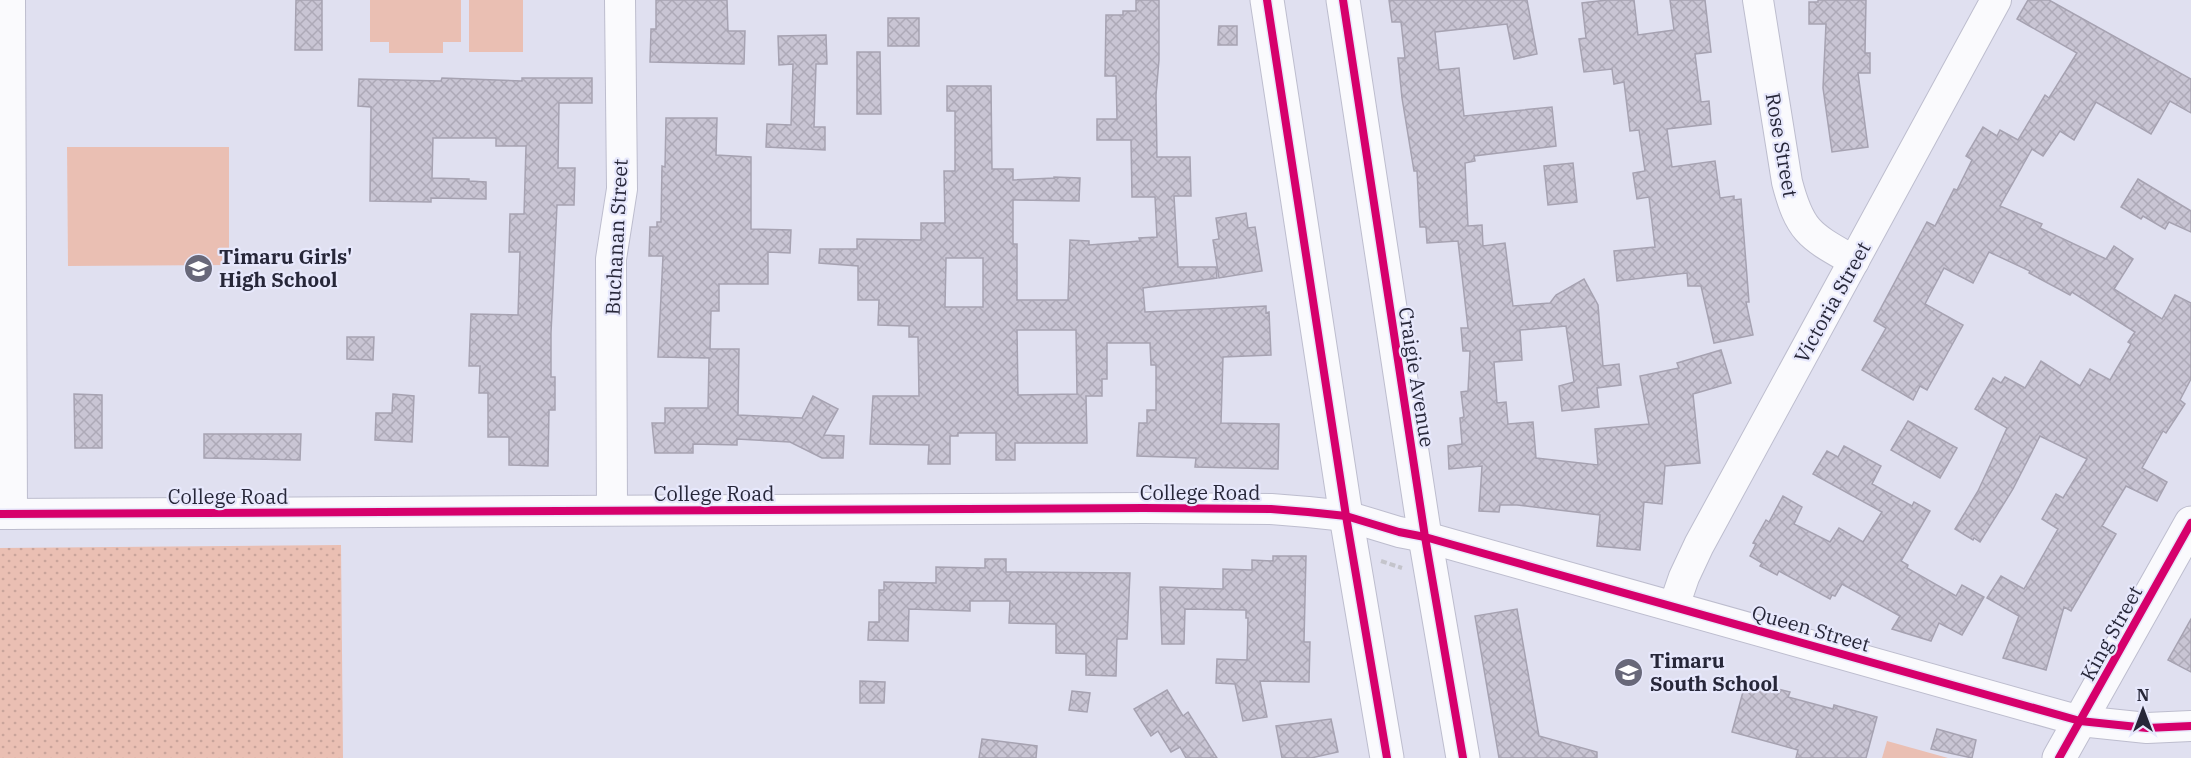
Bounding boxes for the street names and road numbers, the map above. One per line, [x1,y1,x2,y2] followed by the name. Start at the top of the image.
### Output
[1760,91,1804,199] street label: Rose Street
[598,158,634,316] street label: Buchanan Street
[1788,237,1876,367] street label: Victoria Street
[1393,305,1441,449] street label: Craigie Avenue
[1140,479,1260,506] street label: College Road
[654,480,774,507] street label: College Road
[168,483,288,510] street label: College Road
[2074,581,2148,685] street label: King Street
[1749,598,1873,658] street label: Queen Street

